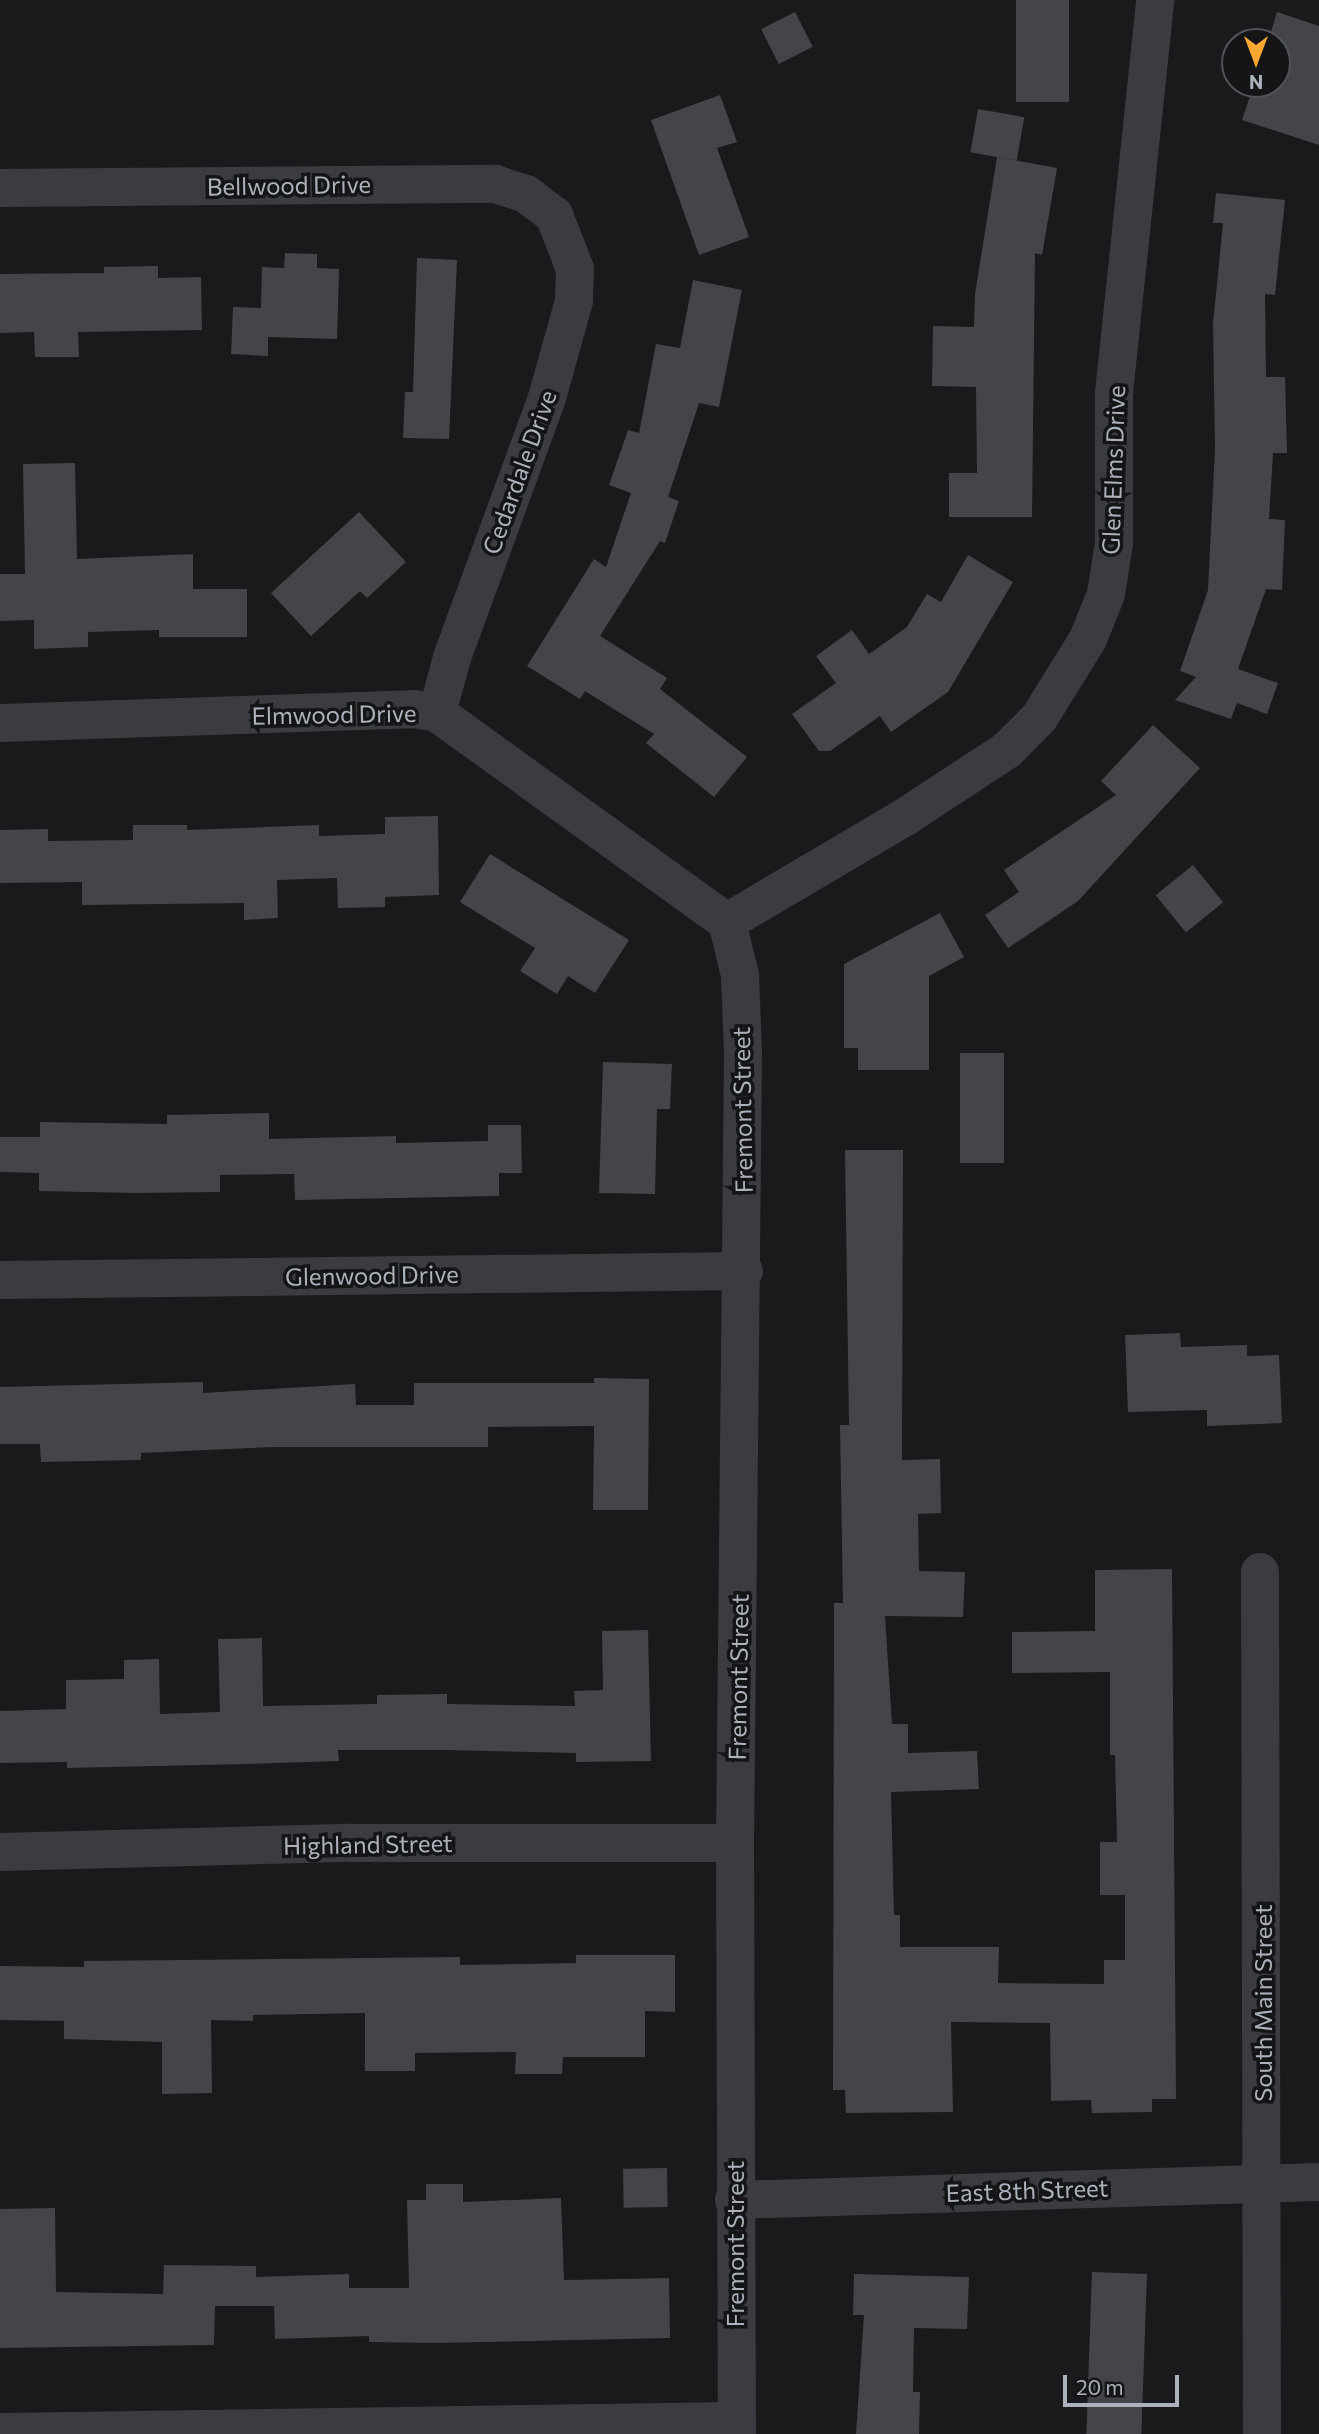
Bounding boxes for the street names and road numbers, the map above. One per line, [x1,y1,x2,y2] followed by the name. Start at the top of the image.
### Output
[207,169,371,201] street label: Bellwood Drive
[1096,385,1130,555] street label: Glen Elms Drive
[476,386,562,558] street label: Cedardale Drive
[251,698,417,730] street label: Elmwood Drive
[726,1026,758,1194] street label: Fremont Street
[285,1259,459,1291] street label: Glenwood Drive
[722,1593,754,1761] street label: Fremont Street
[283,1828,453,1860] street label: Highland Street
[1249,1904,1277,2102] street label: South Main Street
[721,2161,749,2327] street label: Fremont Street
[945,2173,1109,2207] street label: East 8th Street

